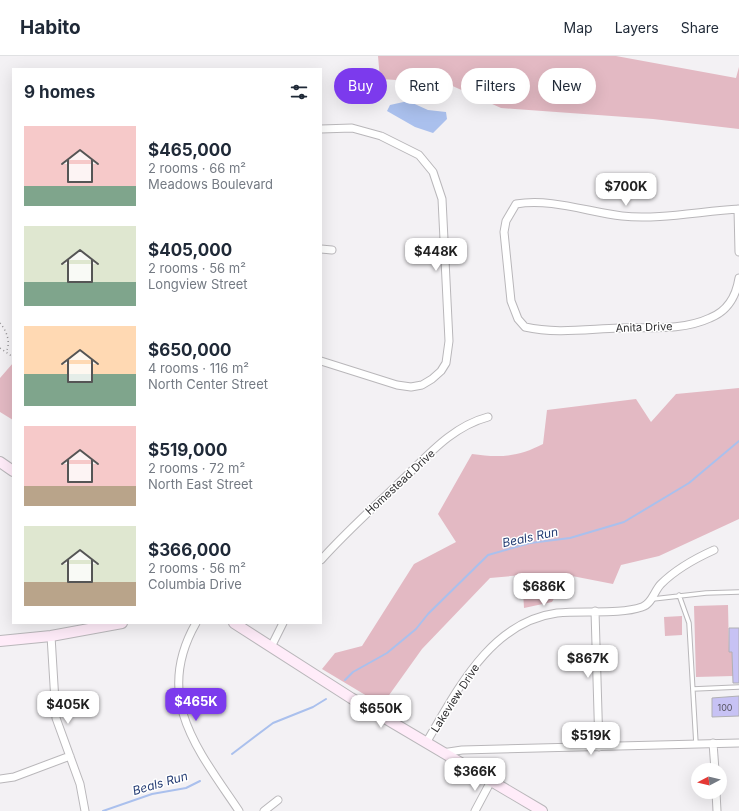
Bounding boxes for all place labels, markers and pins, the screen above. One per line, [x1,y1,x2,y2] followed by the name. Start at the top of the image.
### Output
[598,173,654,207] pin: $700K
[408,238,464,272] pin: $448K
[516,573,572,607] pin: $686K
[560,645,616,679] pin: $867K
[168,688,224,722] pin: $465K
[40,691,96,725] pin: $405K
[353,695,409,729] pin: $650K
[563,722,619,756] pin: $519K
[447,758,503,792] pin: $366K

